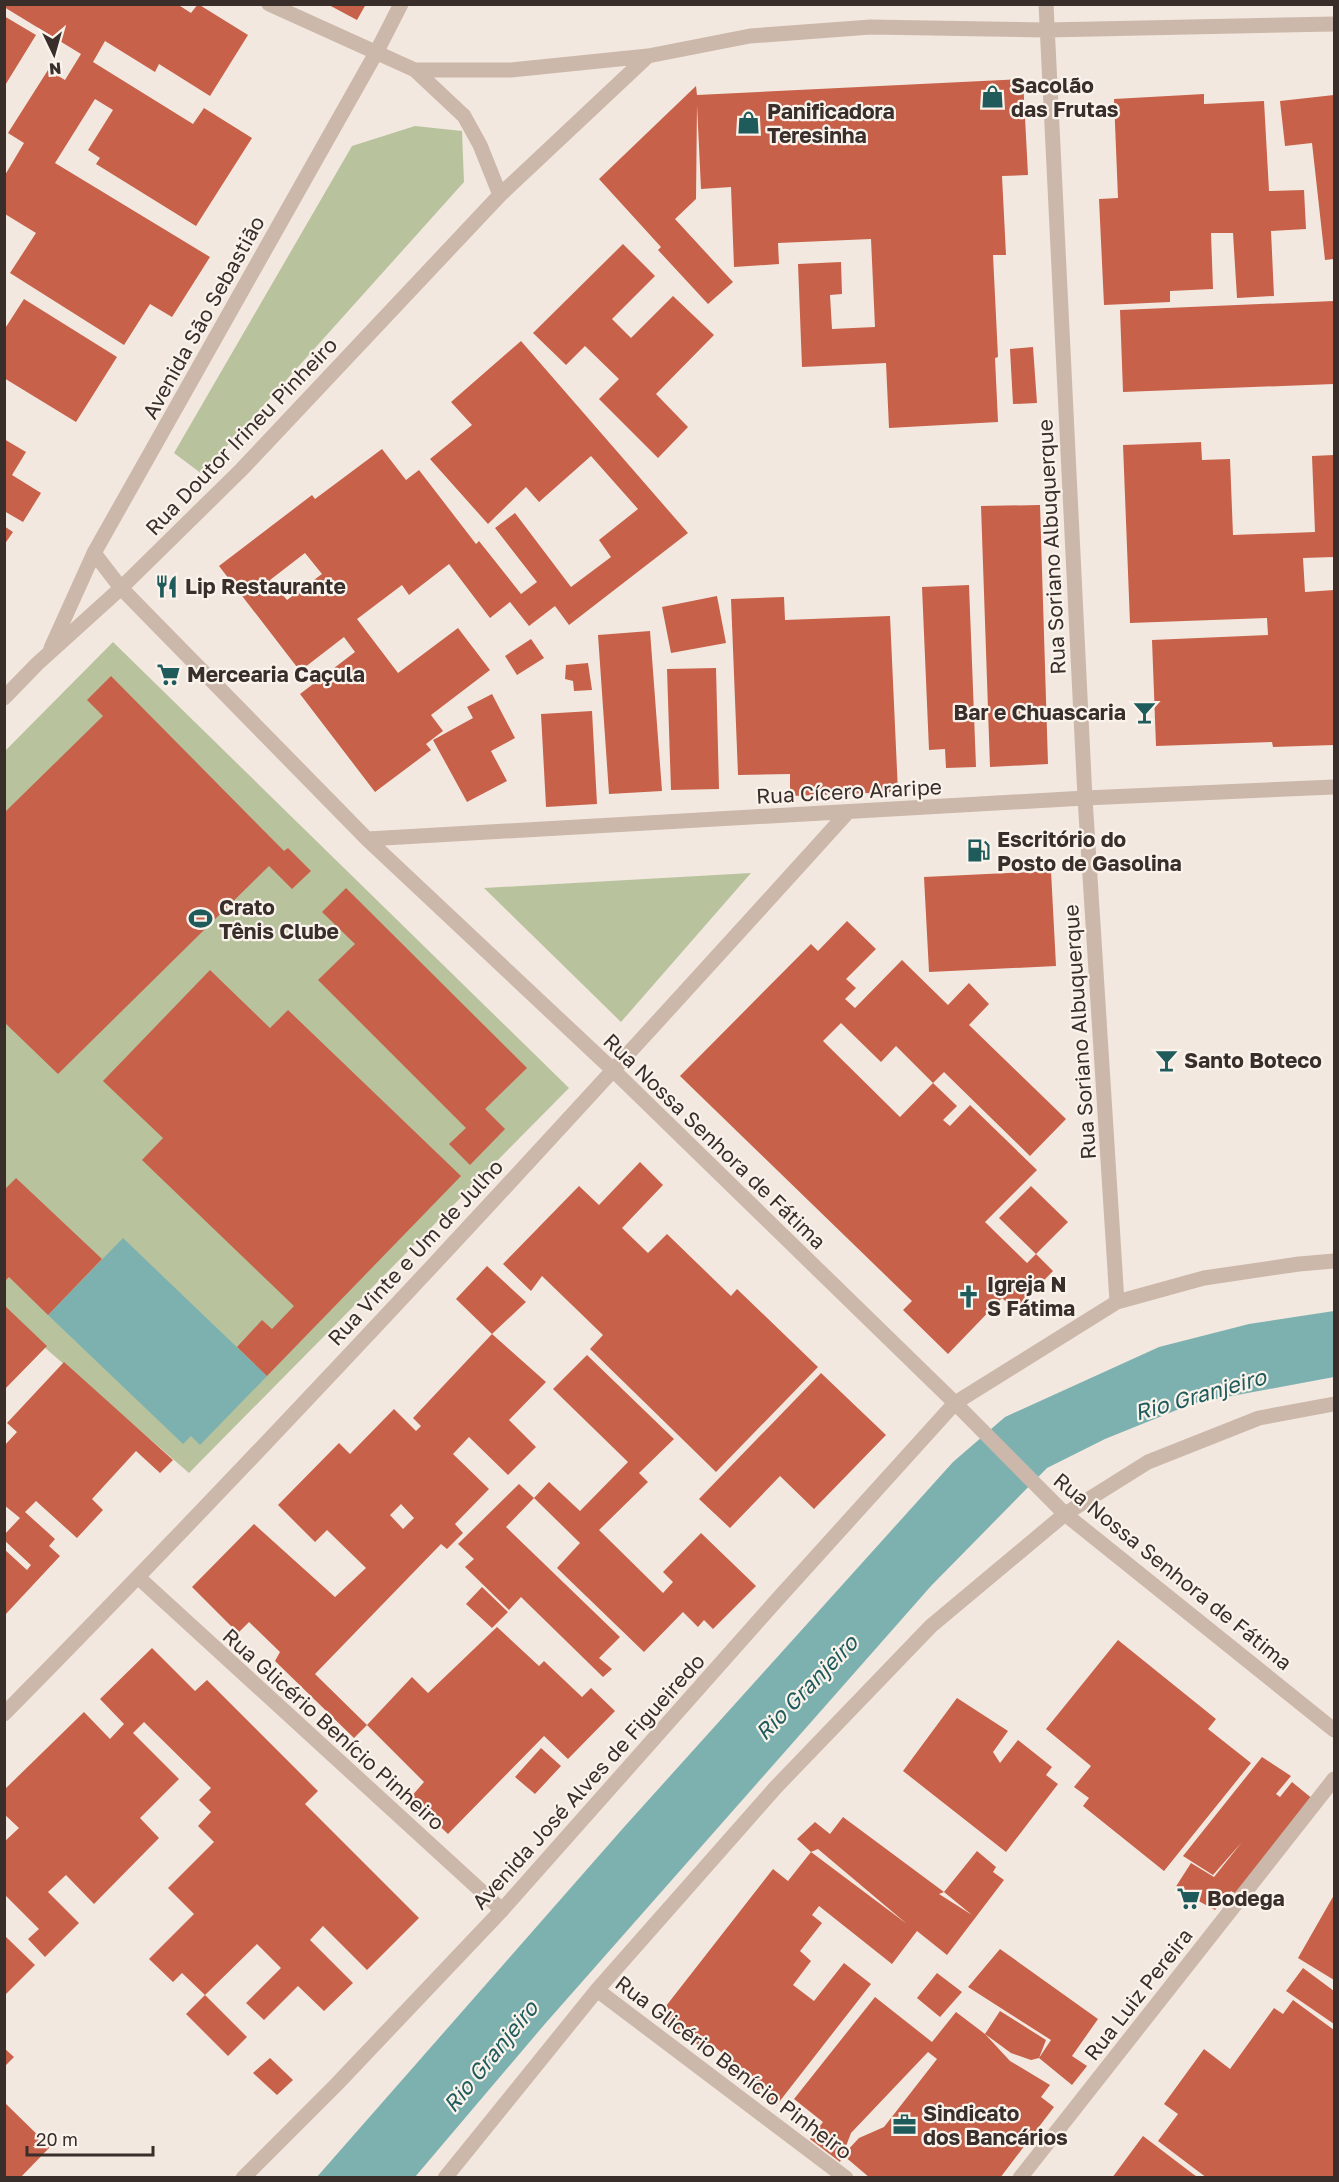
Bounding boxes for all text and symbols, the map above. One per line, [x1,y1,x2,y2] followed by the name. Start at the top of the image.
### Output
[24,24,84,84] north arrow
[48,58,62,79] text: N
[1011,72,1119,122] place label: Sacolão das Frutas
[980,84,1006,110] shop icon: Sacolão das Frutas
[767,98,895,148] place label: Panificadora Teresinha
[736,110,762,136] shop icon: Panificadora Teresinha
[136,211,270,423] street label: Avenida São Sebastião
[140,332,342,540] street label: Rua Doutor Irineu Pinheiro
[1031,419,1071,675] street label: Rua Soriano Albuquerque
[154,573,180,599] restaurant icon: Lip Restaurante
[185,573,346,599] place label: Lip Restaurante
[156,661,182,687] supermarket icon: Mercearia Caçula
[187,661,365,687] place label: Mercearia Caçula
[954,699,1126,725] place label: Bar e Chuascaria
[1131,699,1157,725] bar icon: Bar e Chuascaria
[756,773,942,809] street label: Rua Cícero Araripe
[997,826,1182,876] place label: Escritório do Posto de Gasolina
[966,838,992,864] fuel station icon: Escritório do Posto de Gasolina
[219,894,339,944] place label: Crato Tênis Clube
[1057,904,1101,1160] street label: Rua Soriano Albuquerque
[188,906,214,932] sports icon: Crato Tênis Clube
[598,1028,832,1254] street label: Rua Nossa Senhora de Fátima
[1153,1047,1179,1073] bar icon: Santo Boteco
[1184,1047,1322,1073] place label: Santo Boteco
[322,1153,508,1351] street label: Rua Vinte e Um de Julho
[987,1271,1075,1321] place label: Igreja N S Fátima
[956,1283,982,1309] church icon: Igreja N S Fátima
[1131,1362,1271,1426] water label: Rio Granjeiro
[1049,1467,1297,1675] street label: Rua Nossa Senhora de Fátima
[218,1622,450,1836] street label: Rua Glicério Benício Pinheiro
[749,1628,864,1745] water label: Rio Granjeiro
[466,1648,710,1914] street label: Avenida José Alves de Figueiredo
[1176,1885,1202,1911] supermarket icon: Bodega
[1207,1885,1285,1911] place label: Bodega
[1078,1923,1198,2065] street label: Rua Luiz Pereira
[611,1970,857,2164] street label: Rua Glicério Benício Pinheiro
[437,1993,544,2117] water label: Rio Granjeiro
[923,2100,1068,2150] place label: Sindicato dos Bancários
[892,2112,918,2138] office icon: Sindicato dos Bancários
[27,2119,153,2157] scale bar
[36,2128,78,2150] text: 20 m

